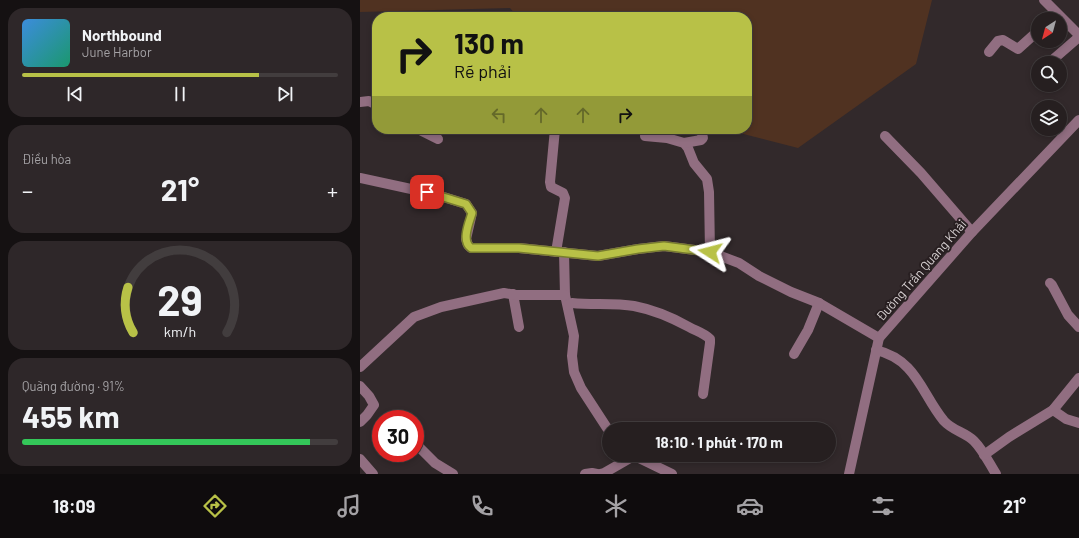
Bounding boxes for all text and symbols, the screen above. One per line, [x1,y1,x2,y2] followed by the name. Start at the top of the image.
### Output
[1031,12,1067,48] north arrow
[1031,12,1067,136] map controls
[82,26,162,44] text: Northbound
[454,26,524,60] text: 130 m
[388,28,440,80] icon: right
[82,44,152,60] text: June Harbor
[1031,56,1067,92] button: search
[454,60,512,82] text: Rẽ phải
[64,83,86,105] icon: previous
[169,83,191,105] icon: pause
[274,83,296,105] icon: next
[1031,100,1067,136] button: layers
[488,104,510,126] icon: left
[530,104,552,126] icon: ahead
[572,104,594,126] icon: ahead
[614,104,636,126] icon: right
[22,151,71,167] text: Điều hòa
[161,171,199,207] text: 21°
[410,175,444,209] pin
[22,177,33,203] text: −
[327,177,338,203] text: +
[416,181,438,203] icon: arrive
[872,216,970,324] street label: Đường Trần Quang Khải
[689,231,731,273] position arrow
[157,274,203,324] text: 29
[164,323,196,340] text: km/h
[22,378,125,394] text: Quãng đường · 91%
[22,398,120,434] text: 455 km
[372,410,424,462] speed limit sign: 30
[655,433,783,451] text: 18:10 · 1 phút · 170 m
[201,492,229,520] icon: directions
[335,492,363,520] icon: music
[468,492,496,520] icon: phone
[602,492,630,520] icon: climate
[736,492,764,520] icon: car
[869,492,897,520] icon: filters
[53,495,95,517] text: 18:09
[1003,495,1026,517] text: 21°

